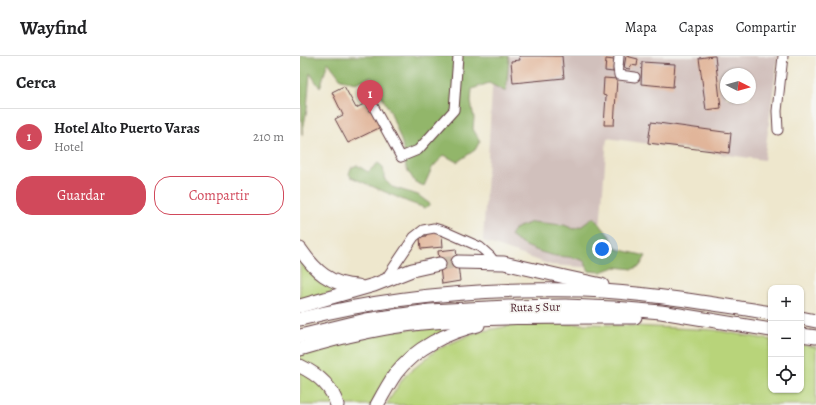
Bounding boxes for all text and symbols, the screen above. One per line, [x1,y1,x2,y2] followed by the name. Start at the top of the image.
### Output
[20,15,87,41] text: Wayfind
[625,18,657,37] text: Mapa
[679,18,714,37] text: Capas
[736,18,796,37] text: Compartir
[720,68,756,104] north arrow
[16,71,56,94] text: Cerca
[357,80,383,113] pin: 1
[54,118,200,138] text: Hotel Alto Puerto Varas
[27,128,31,145] text: 1
[253,128,284,145] text: 210 m
[54,138,83,155] text: Hotel
[16,176,146,215] button: Guardar
[154,176,284,215] button: Compartir
[592,239,612,259] your location
[768,285,804,393] map controls
[768,285,804,321] button: +
[510,299,561,315] street label: Ruta 5 Sur
[768,321,804,357] button: −
[768,357,804,393] button: locate

